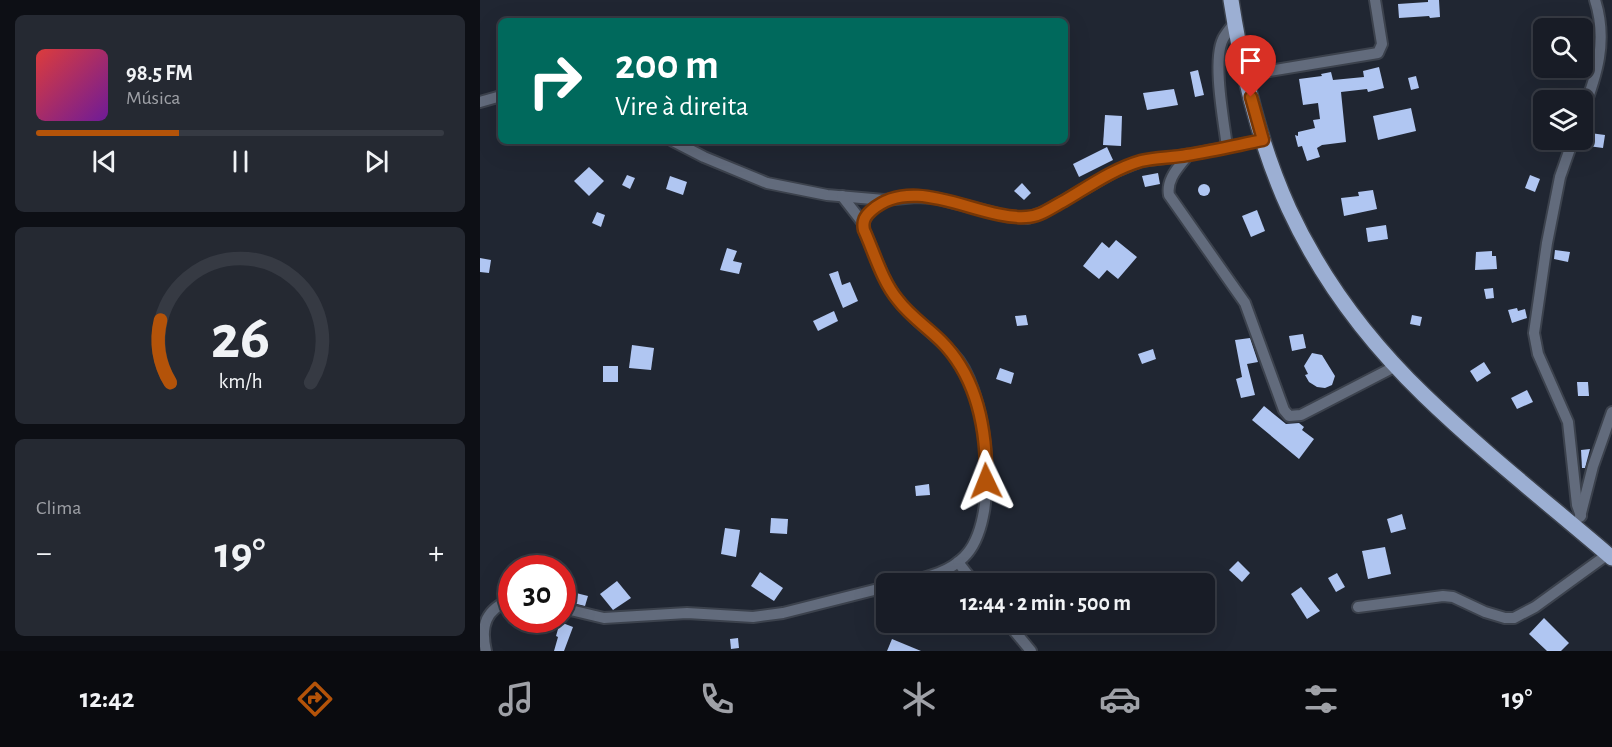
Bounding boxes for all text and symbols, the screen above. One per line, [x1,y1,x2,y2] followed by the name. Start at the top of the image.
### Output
[1533,18,1593,150] map controls
[1533,18,1593,78] button: search
[1225,35,1276,97] pin
[516,42,594,120] icon: right
[615,44,719,86] text: 200 m
[1234,44,1267,77] icon: arrive
[126,62,193,84] text: 98.5 FM
[126,88,181,108] text: Música
[1533,90,1593,150] button: layers
[615,93,749,120] text: Vire à direita
[88,145,121,178] icon: previous
[224,145,257,178] icon: pause
[360,145,393,178] icon: next
[210,307,270,369] text: 26
[218,371,262,392] text: km/h
[954,449,1018,513] position arrow
[36,498,81,518] text: Clima
[214,531,266,576] text: 19°
[36,537,52,570] text: −
[428,537,444,570] text: +
[498,555,576,633] speed limit sign: 30
[960,592,1131,614] text: 12:44 · 2 min · 500 m
[294,678,336,720] icon: directions
[495,678,537,720] icon: music
[696,678,738,720] icon: phone
[898,678,940,720] icon: climate
[1099,678,1141,720] icon: car
[1300,678,1342,720] icon: filters
[80,685,135,712] text: 12:42
[1502,685,1532,712] text: 19°

